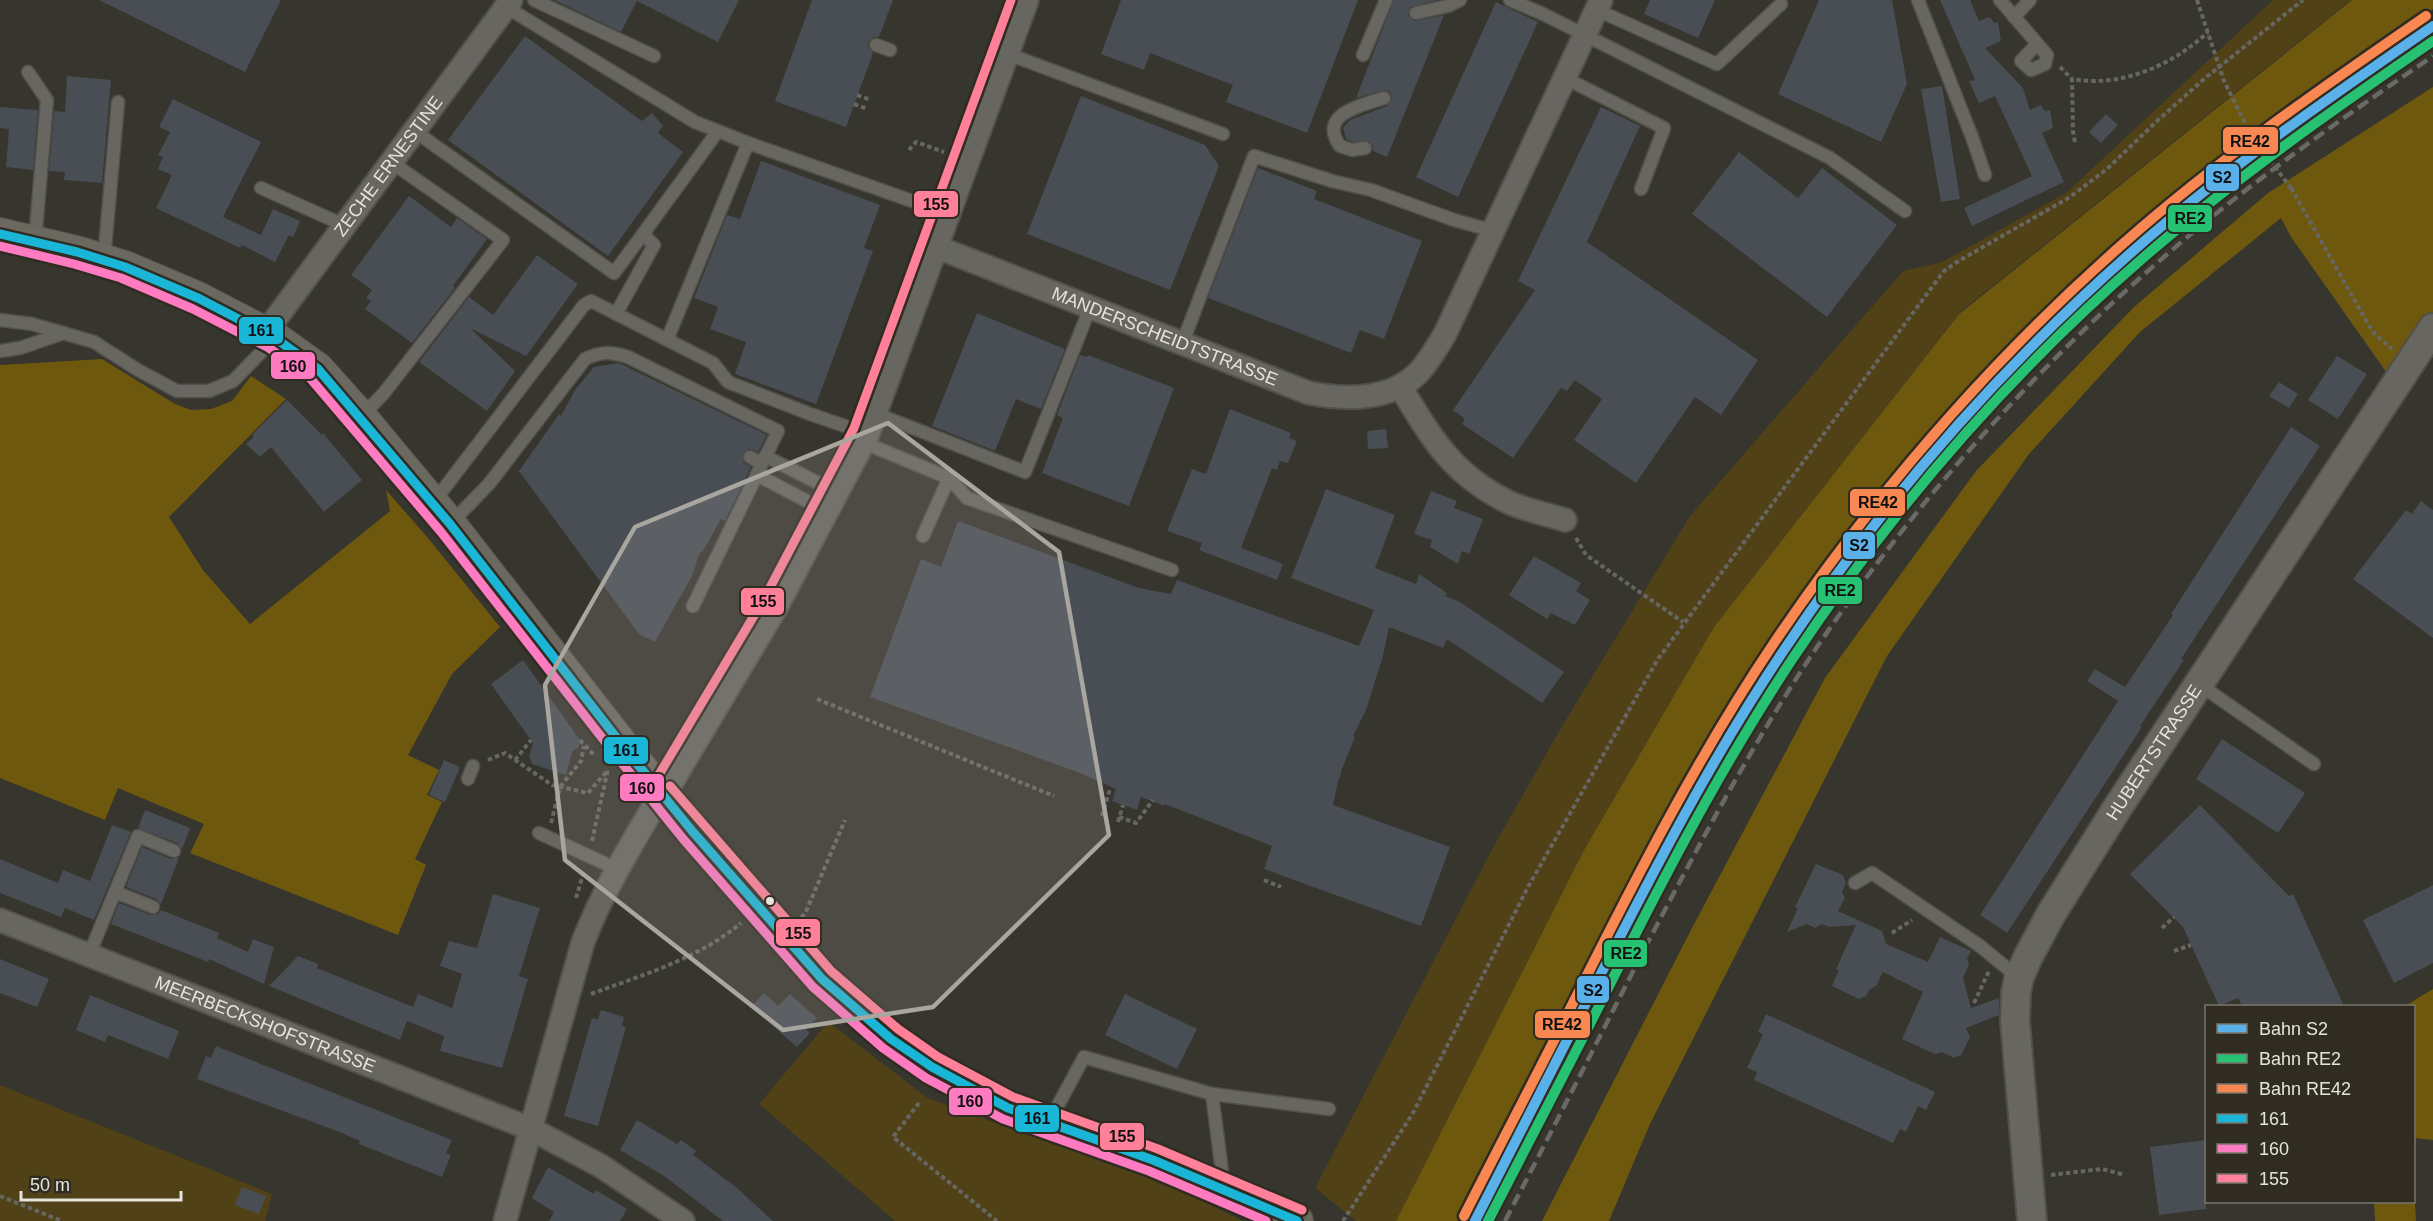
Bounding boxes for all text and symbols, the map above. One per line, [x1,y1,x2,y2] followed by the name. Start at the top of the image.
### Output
[330,92,447,240] street label: ZECHE ERNESTINE
[2222,126,2279,155] line badge: RE42
[2230,133,2270,150] text: RE42
[2205,163,2240,192] line badge: S2
[2212,169,2232,186] text: S2
[913,190,959,218] line badge: 155
[923,196,949,213] text: 155
[2167,204,2213,233] line badge: RE2
[2174,210,2206,227] text: RE2
[1049,283,1281,390] street label: MANDERSCHEIDTSTRASSE
[238,316,284,345] line badge: 161
[248,322,274,339] text: 161
[270,351,316,380] line badge: 160
[280,358,306,375] text: 160
[1849,488,1906,517] line badge: RE42
[1858,494,1898,511] text: RE42
[1842,531,1876,560] line badge: S2
[1849,537,1869,554] text: S2
[1817,576,1863,605] line badge: RE2
[1824,582,1856,599] text: RE2
[740,587,785,616] line badge: 155
[750,593,776,610] text: 155
[2102,681,2205,824] street label: HUBERTSTRASSE
[603,736,649,765] line badge: 161
[613,742,639,759] text: 161
[619,773,665,802] line badge: 160
[629,780,655,797] text: 160
[764,895,776,907] unlabelled marker
[775,918,821,947] line badge: 155
[785,925,811,942] text: 155
[1603,939,1648,968] line badge: RE2
[1610,945,1642,962] text: RE2
[152,972,378,1077] street label: MEERBECKSHOFSTRASSE
[1576,975,1610,1004] line badge: S2
[1583,982,1603,999] text: S2
[2205,1005,2415,1203] legend
[1534,1010,1591,1039] line badge: RE42
[1542,1016,1582,1033] text: RE42
[2259,1019,2328,1039] text: Bahn S2
[2259,1049,2341,1069] text: Bahn RE2
[2259,1079,2351,1099] text: Bahn RE42
[948,1087,993,1116] line badge: 160
[957,1093,983,1110] text: 160
[1014,1104,1060,1133] line badge: 161
[2259,1109,2289,1129] text: 161
[1024,1110,1050,1127] text: 161
[1099,1122,1145,1151] line badge: 155
[1109,1128,1135,1145] text: 155
[2259,1139,2289,1159] text: 160
[21,1164,182,1202] scale bar
[2259,1169,2289,1189] text: 155
[30,1175,70,1195] text: 50 m

